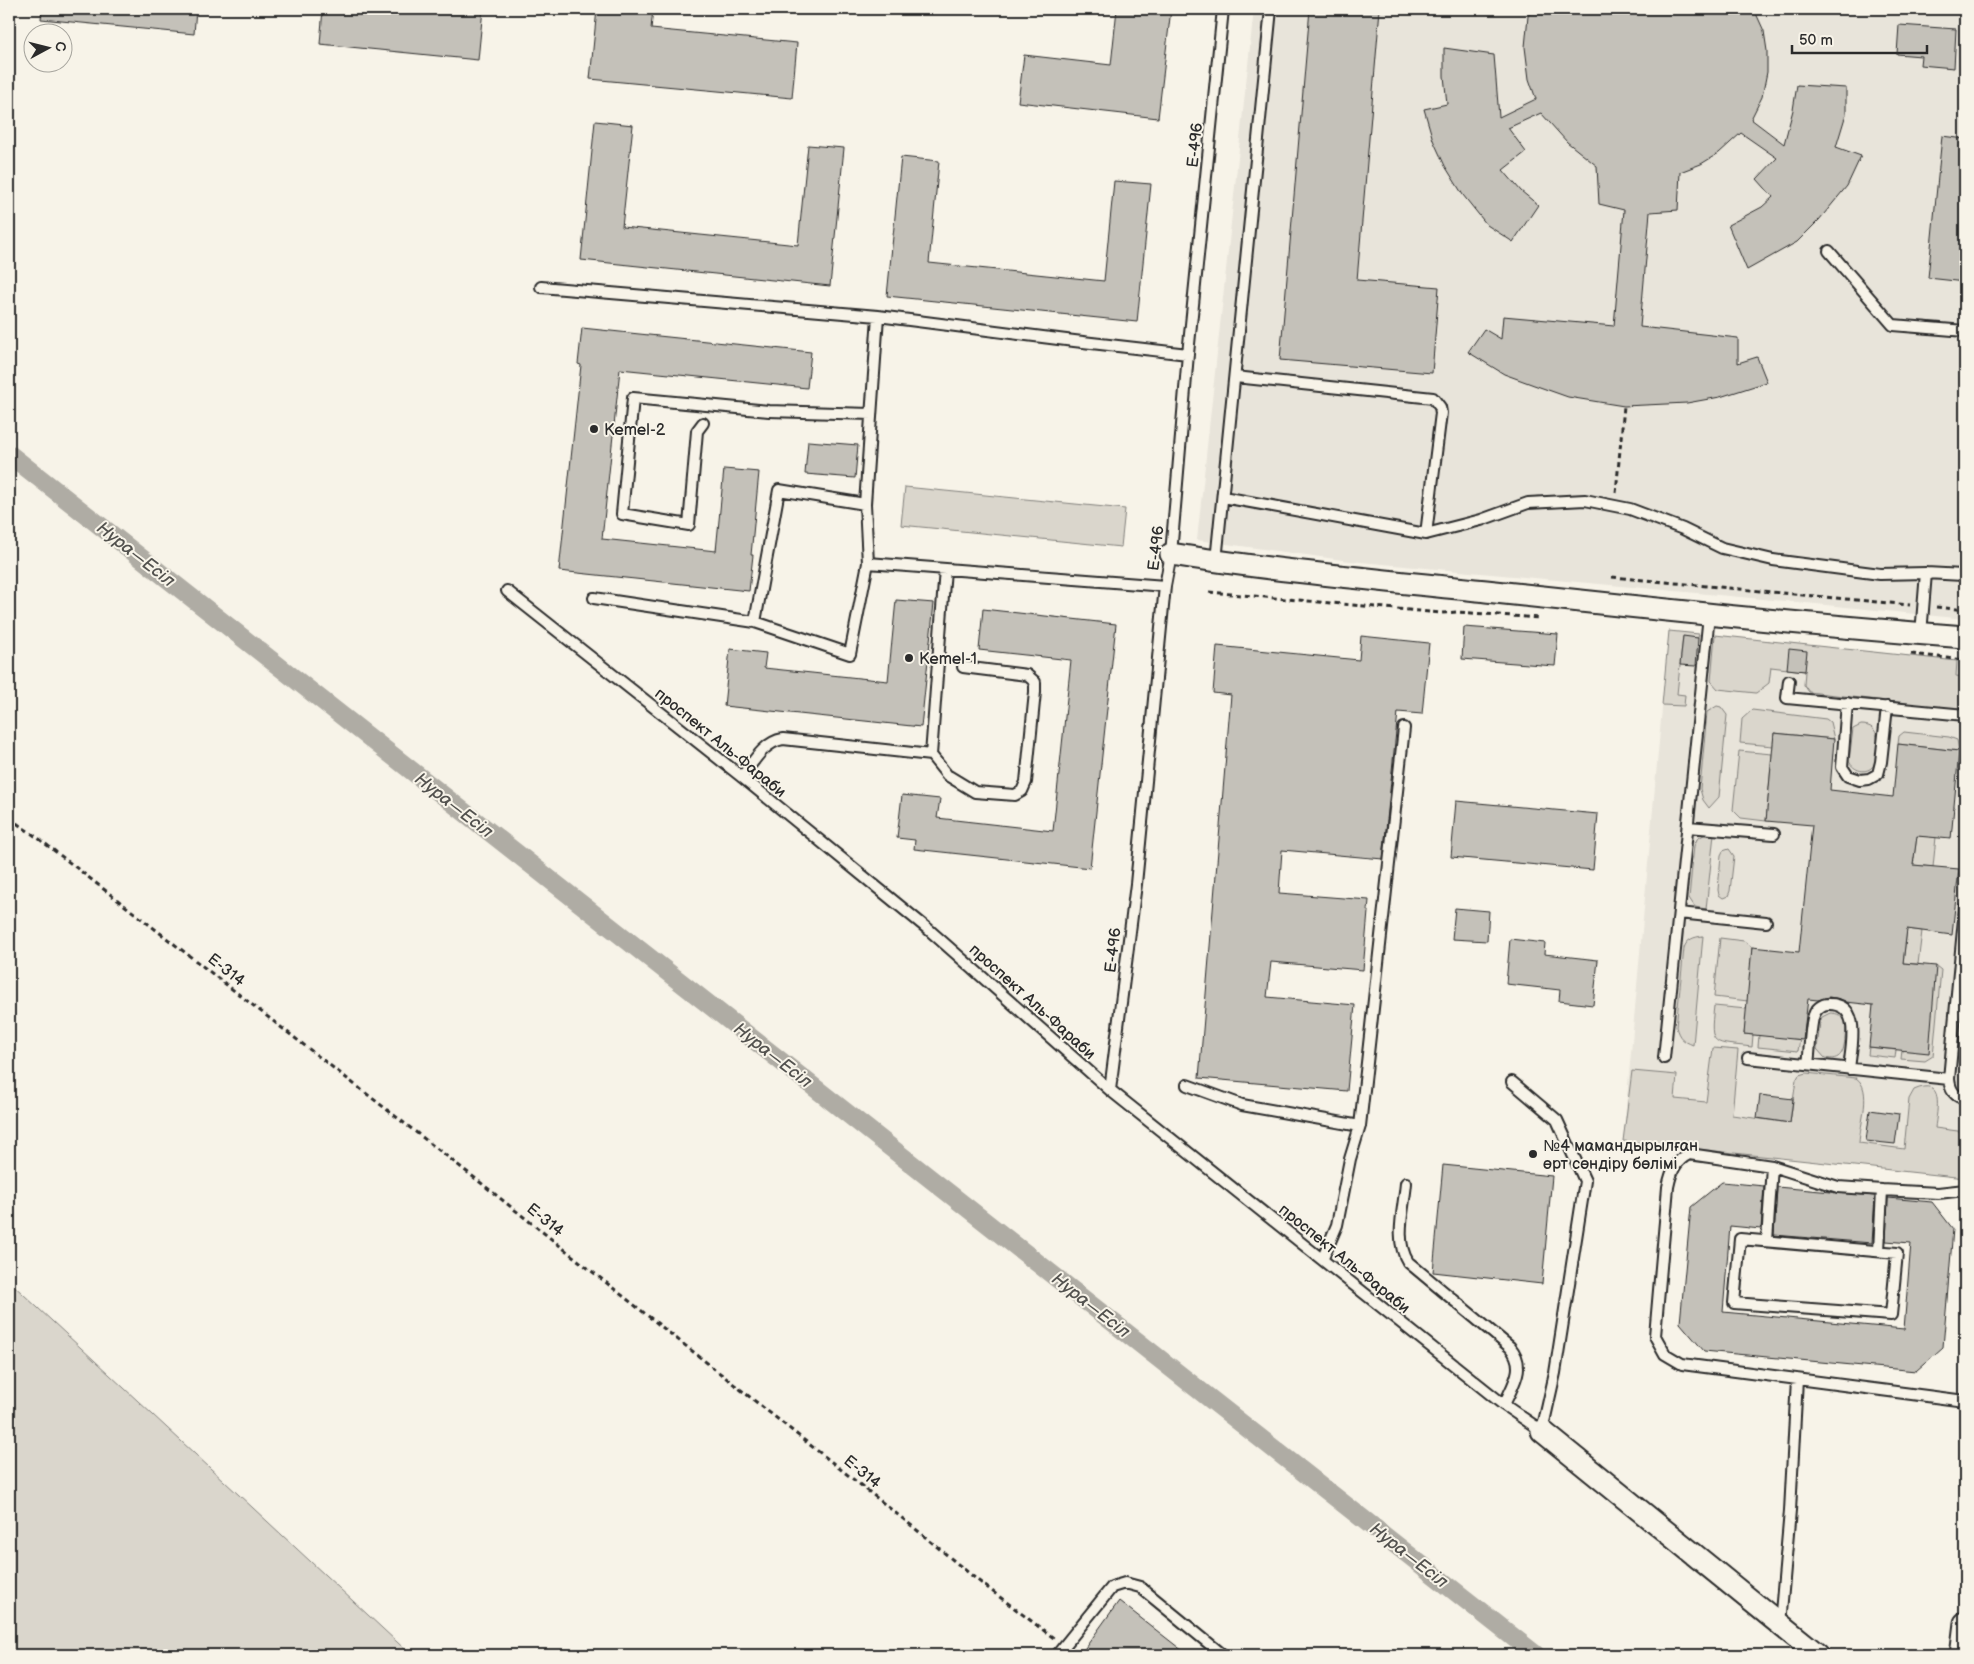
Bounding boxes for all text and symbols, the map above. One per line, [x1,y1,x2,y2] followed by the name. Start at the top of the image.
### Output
[22,22,72,72] north arrow
[1792,22,1926,54] scale bar
[1799,31,1833,50] text: 50 m
[51,41,69,53] text: С
[1184,121,1207,169] street label: E-496
[604,421,666,440] place label: Kemel-2
[588,423,600,435] marker: Kemel-2
[92,517,180,592] water label: Нура—Есіл
[1144,524,1169,572] street label: E-496
[919,650,977,669] place label: Kemel-1
[903,652,915,664] marker: Kemel-1
[651,684,790,802] street label: проспект Аль-Фараби
[410,768,498,843] water label: Нура—Есіл
[1101,926,1126,974] street label: E-496
[965,940,1099,1064] street label: проспект Аль-Фараби
[204,950,249,991] street label: E-314
[729,1018,817,1093] water label: Нура—Есіл
[1543,1137,1698,1174] place label: №4 мамандырылған өрт сөндіру бөлімі
[1527,1148,1539,1160] marker: №4 мамандырылған өрт сөндіру бөлімі
[523,1200,568,1241] street label: E-314
[1275,1200,1414,1318] street label: проспект Аль-Фараби
[1047,1268,1135,1343] water label: Нура—Есіл
[840,1452,885,1493] street label: E-314
[1365,1518,1453,1593] water label: Нура—Есіл

